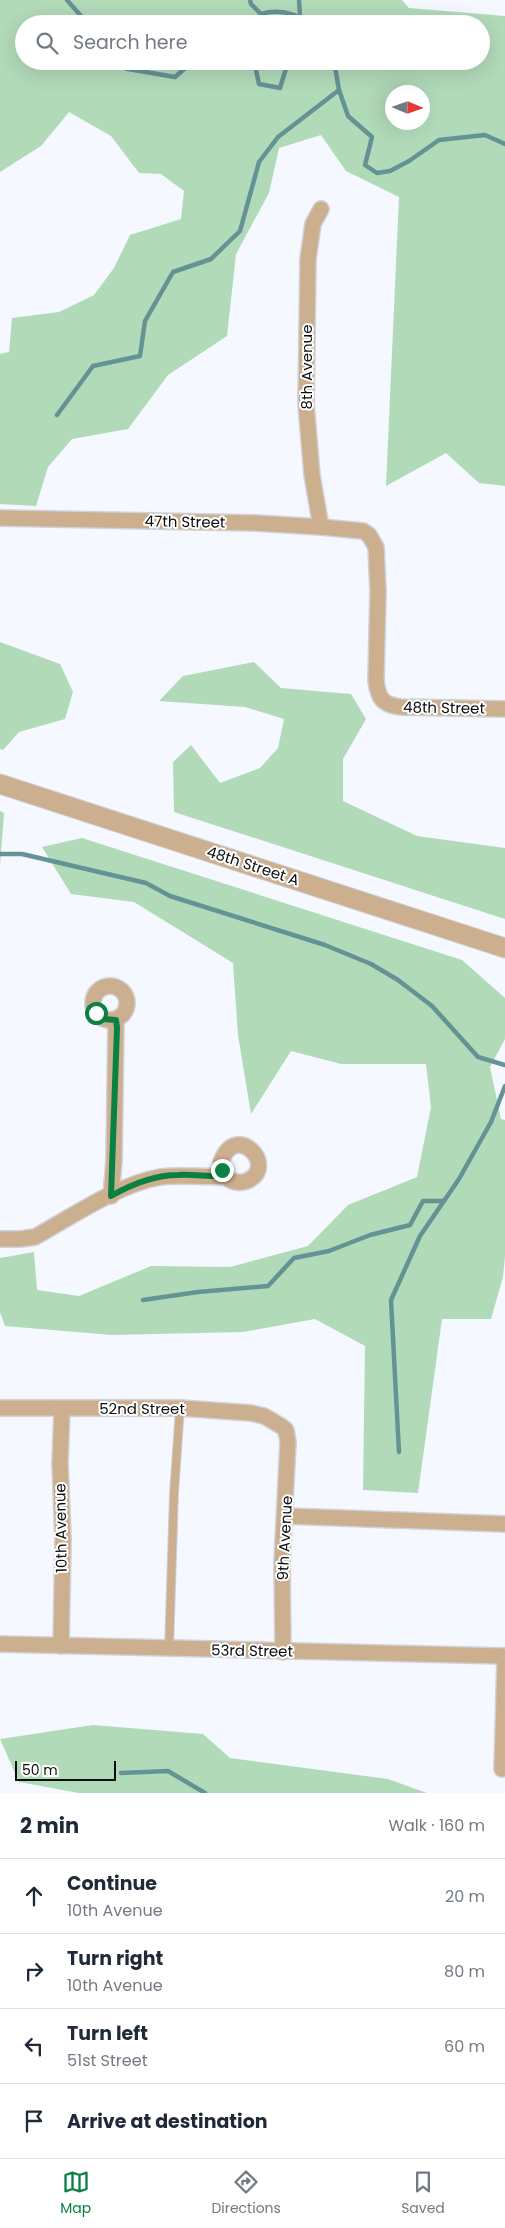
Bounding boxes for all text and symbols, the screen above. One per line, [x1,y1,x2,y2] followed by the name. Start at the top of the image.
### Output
[15,15,490,70] search box
[33,29,61,57] icon: search
[73,29,187,56] text: Search here
[385,85,430,130] north arrow
[296,325,317,409] street label: 8th Avenue
[145,510,225,533] street label: 47th Street
[403,696,485,719] street label: 48th Street
[204,841,302,890] street label: 48th Street A
[85,1002,108,1025] route start
[211,1159,234,1182] route end
[99,1398,185,1419] street label: 52nd Street
[49,1483,72,1573] street label: 10th Avenue
[272,1495,297,1581] street label: 9th Avenue
[211,1639,293,1662] street label: 53rd Street
[15,1758,116,1781] scale bar
[22,1760,58,1780] text: 50 m
[20,1811,79,1840] text: 2 min
[388,1814,485,1837] text: Walk · 160 m
[67,1870,157,1897] text: Continue
[20,1882,48,1910] icon: ahead
[445,1885,485,1908] text: 20 m
[67,1899,163,1922] text: 10th Avenue
[67,1945,163,1972] text: Turn right
[20,1957,48,1985] icon: right
[444,1960,485,1983] text: 80 m
[67,1974,163,1997] text: 10th Avenue
[67,2020,148,2047] text: Turn left
[20,2032,48,2060] icon: left
[444,2035,485,2058] text: 60 m
[67,2049,147,2072] text: 51st Street
[20,2107,48,2135] icon: arrive
[67,2108,268,2135] text: Arrive at destination
[60,2168,91,2219] tab: Map
[211,2168,281,2219] tab: Directions
[401,2168,445,2219] tab: Saved

